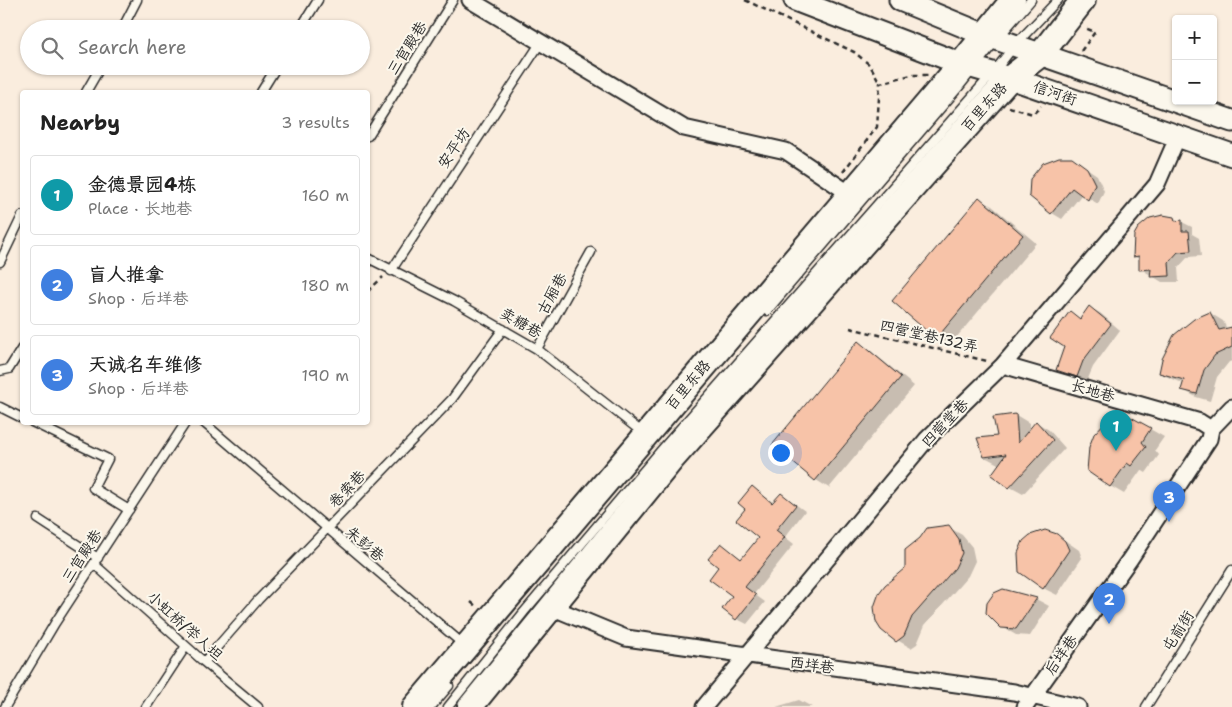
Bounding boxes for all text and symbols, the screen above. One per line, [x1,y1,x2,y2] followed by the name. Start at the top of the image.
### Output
[1172,15,1217,105] map controls
[1172,15,1217,60] button: +
[383,17,431,79] street label: 三官殿巷
[20,20,370,75] search box
[38,34,66,62] icon: search
[78,35,187,60] text: Search here
[1172,60,1217,105] button: −
[1030,76,1080,110] street label: 信河街
[956,78,1012,136] street label: 百里东路
[40,109,120,137] text: Nearby
[281,112,350,133] text: 3 results
[433,124,475,172] street label: 安平坊
[88,172,196,197] text: 金德景园4栋
[53,185,61,206] text: 1
[302,185,349,206] text: 160 m
[88,198,192,219] text: Place · 长地巷
[88,262,164,287] text: 盲人推拿
[532,269,572,319] street label: 古厢巷
[51,275,63,296] text: 2
[301,275,349,296] text: 180 m
[88,288,189,309] text: Shop · 后垟巷
[497,303,545,343] street label: 卖糖巷
[878,315,980,357] street label: 四营堂巷132弄
[88,352,202,377] text: 天诚名车维修
[661,356,715,414] street label: 百里东路
[51,365,63,386] text: 3
[302,365,349,386] text: 190 m
[1069,375,1117,407] street label: 长地巷
[88,378,189,399] text: Shop · 后垟巷
[917,394,973,452] street label: 四营堂巷
[1100,410,1132,451] pin: 1
[768,440,794,466] your location
[324,466,370,512] street label: 卷索巷
[1153,481,1185,522] pin: 3
[341,522,389,566] street label: 朱彭巷
[57,525,107,587] street label: 三官殿巷
[1093,583,1125,624] pin: 2
[143,587,227,665] street label: 小虹桥/举人坦
[1158,607,1198,655] street label: 屯前街
[1040,631,1082,679] street label: 后垟巷
[788,652,836,678] street label: 西垟巷

